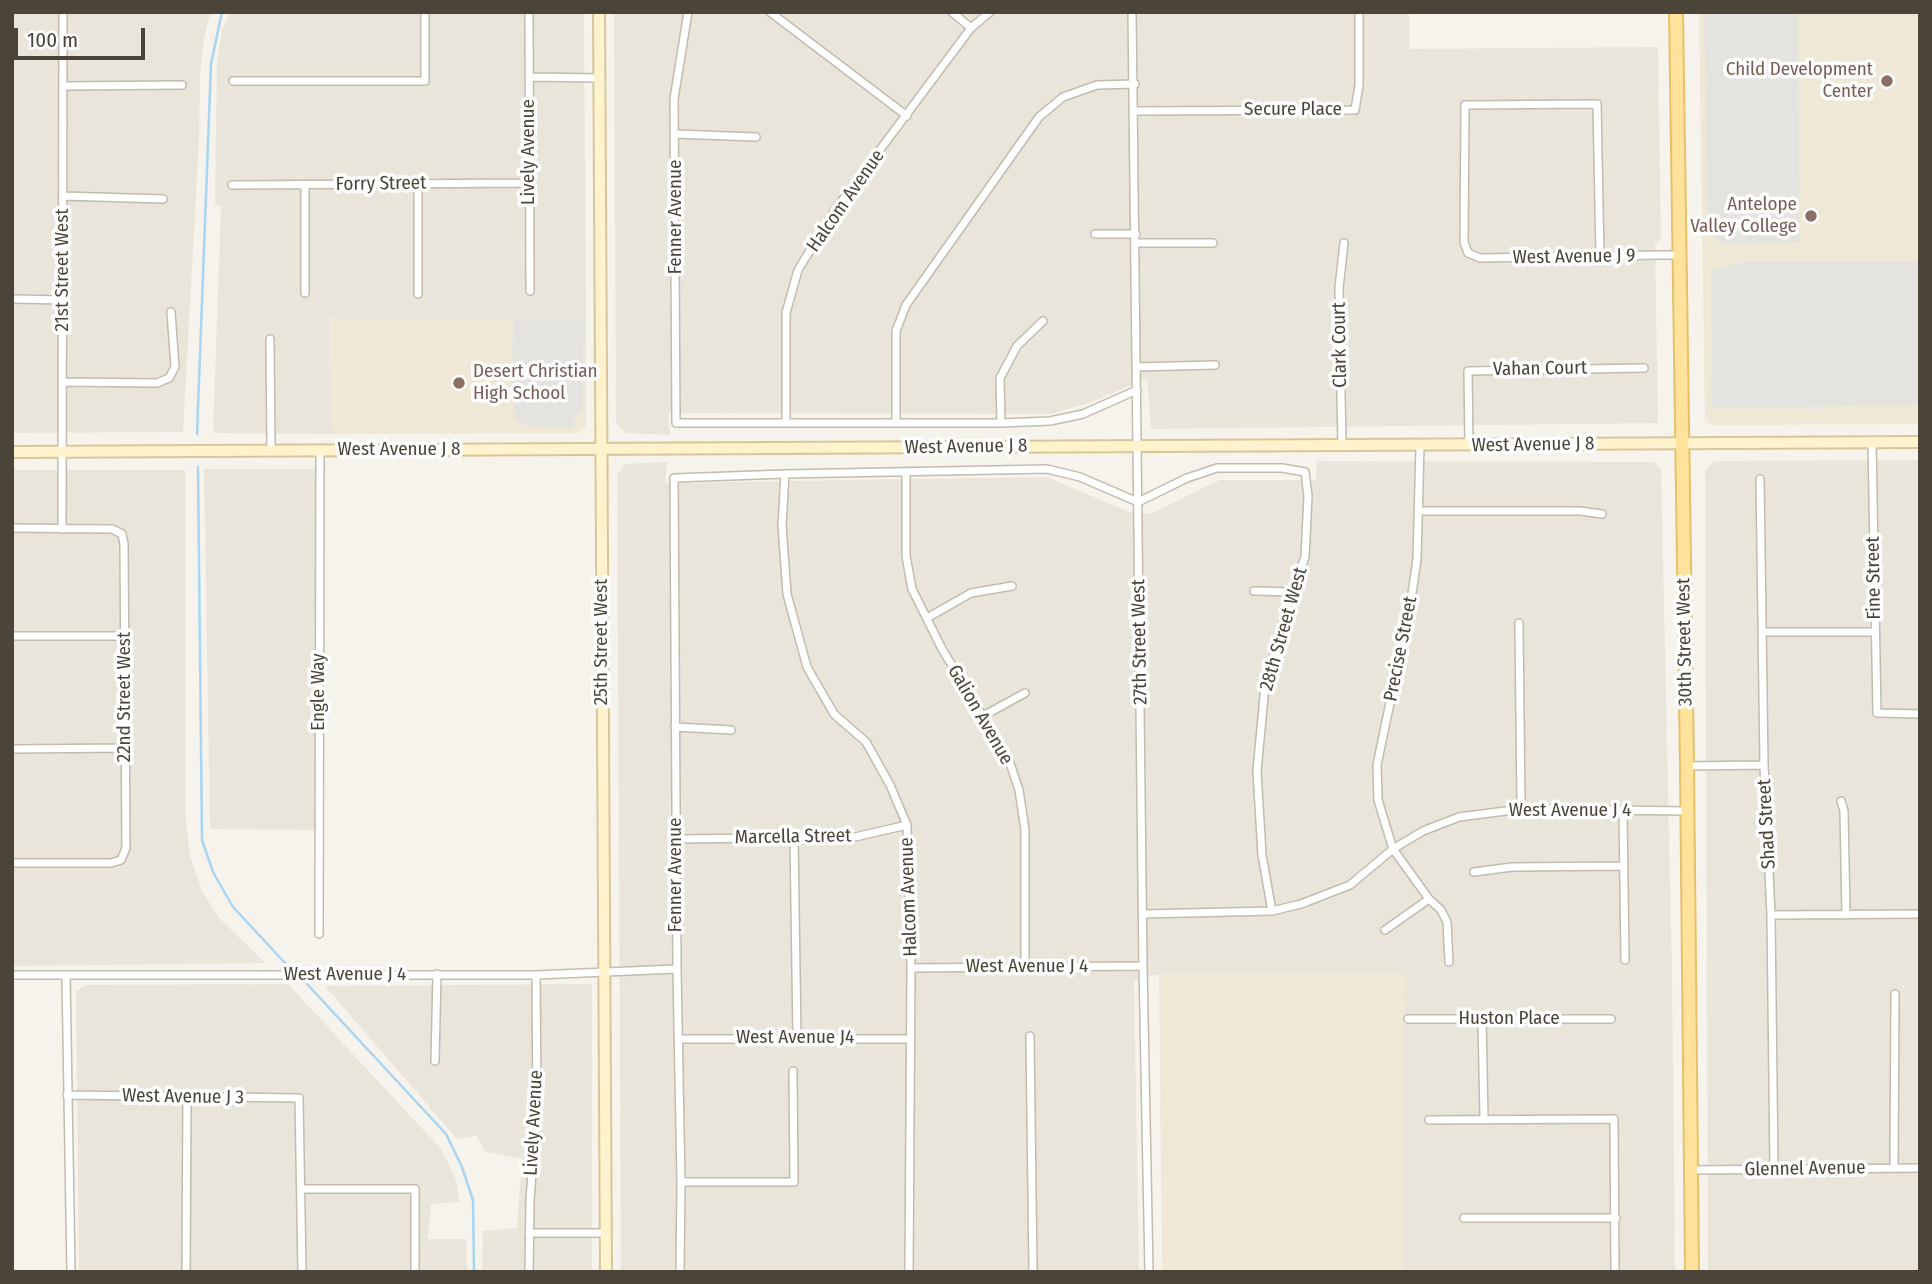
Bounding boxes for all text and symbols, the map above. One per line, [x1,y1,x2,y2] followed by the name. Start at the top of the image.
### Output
[18,14,149,58] scale bar
[27,27,78,53] text: 100 m
[1726,59,1873,103] place label: Child Development Center
[1879,73,1895,89] marker: Child Development Center
[518,99,540,205] street label: Lively Avenue
[1244,99,1342,121] street label: Secure Place
[802,146,890,256] street label: Halcom Avenue
[665,160,687,274] street label: Fenner Avenue
[336,172,426,196] street label: Forry Street
[1690,194,1797,238] place label: Antelope Valley College
[52,208,74,332] street label: 21st Street West
[1803,208,1819,224] marker: Antelope Valley College
[1512,245,1636,269] street label: West Avenue J 9
[1328,302,1352,388] street label: Clark Court
[1493,357,1587,381] street label: Vahan Court
[473,361,598,405] place label: Desert Christian High School
[451,375,467,391] marker: Desert Christian High School
[1471,433,1595,457] street label: West Avenue J 8
[904,435,1028,459] street label: West Avenue J 8
[338,439,460,461] street label: West Avenue J 8
[1862,536,1886,620] street label: Fine Street
[1255,565,1313,693] street label: 28th Street West
[1672,578,1698,706] street label: 30th Street West
[591,579,613,705] street label: 25th Street West
[1128,579,1152,705] street label: 27th Street West
[1380,594,1422,704] street label: Precise Street
[114,632,136,762] street label: 22nd Street West
[308,653,330,731] street label: Engle Way
[942,661,1018,769] street label: Galion Avenue
[1753,778,1781,870] street label: Shad Street
[1509,800,1631,822] street label: West Avenue J 4
[665,818,687,932] street label: Fenner Avenue
[735,825,851,849] street label: Marcella Street
[896,837,922,957] street label: Halcom Avenue
[966,956,1088,978] street label: West Avenue J 4
[284,964,406,986] street label: West Avenue J 4
[1458,1008,1560,1030] street label: Huston Place
[736,1027,854,1049] street label: West Avenue J4
[520,1070,548,1176] street label: Lively Avenue
[122,1085,244,1109] street label: West Avenue J 3
[1744,1157,1866,1181] street label: Glennel Avenue

